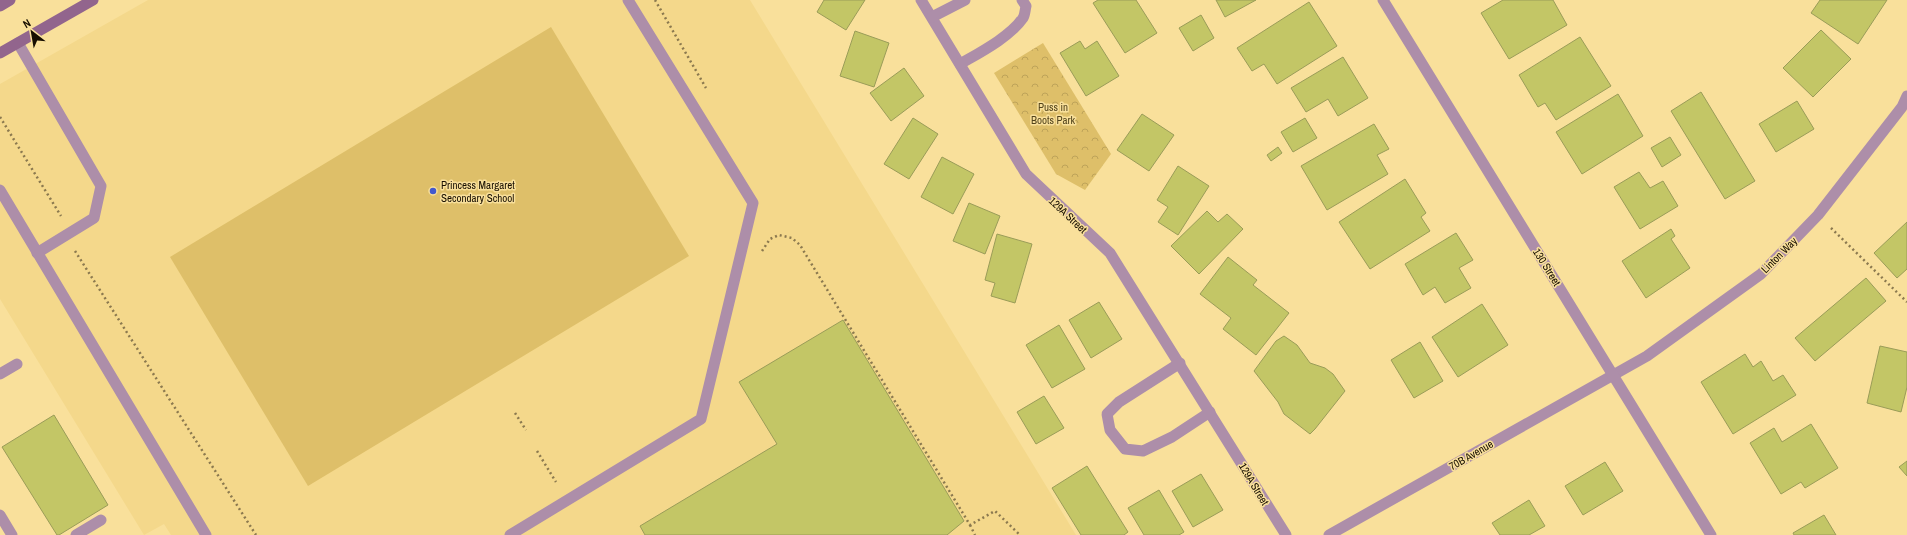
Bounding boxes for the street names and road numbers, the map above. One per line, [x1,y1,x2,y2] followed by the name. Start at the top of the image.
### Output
[1046,194,1090,237] street label: 129A Street
[1758,234,1800,276] street label: Linton Way
[1530,246,1564,289] street label: 130 Street
[1446,437,1496,473] street label: 70B Avenue
[1236,460,1272,508] street label: 129A Street

